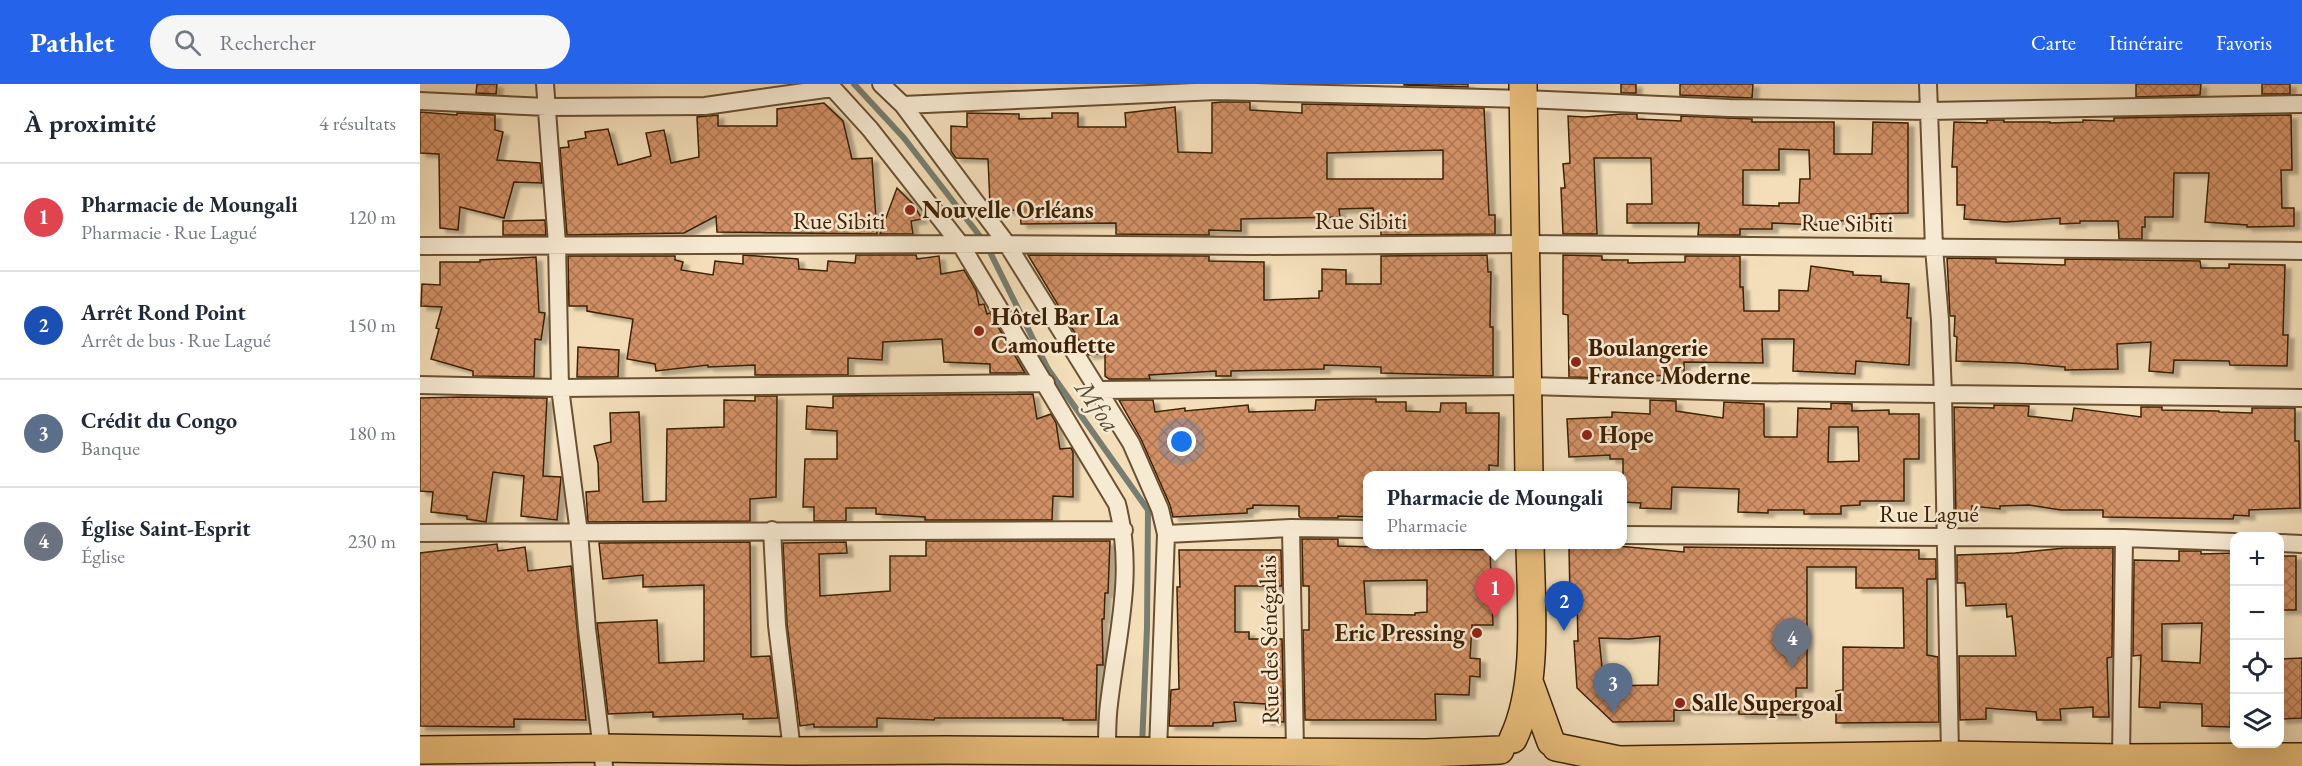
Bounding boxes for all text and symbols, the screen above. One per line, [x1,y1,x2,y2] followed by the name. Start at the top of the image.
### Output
[150,15,570,69] search box
[30,24,114,60] text: Pathlet
[171,26,204,59] icon: search
[219,28,316,57] text: Rechercher
[2031,29,2076,56] text: Carte
[2109,29,2183,56] text: Itinéraire
[2216,29,2272,56] text: Favoris
[24,106,156,140] text: À proximité
[319,110,396,136] text: 4 résultats
[81,190,298,219] text: Pharmacie de Moungali
[922,194,1094,225] place label: Nouvelle Orléans
[903,203,917,217] marker: Nouvelle Orléans
[38,204,49,230] text: 1
[348,204,396,230] text: 120 m
[793,205,885,236] street label: Rue Sibiti
[1315,205,1407,236] street label: Rue Sibiti
[1800,206,1894,239] street label: Rue Sibiti
[81,219,257,245] text: Pharmacie · Rue Lagué
[81,298,246,327] text: Arrêt Rond Point
[991,301,1120,360] place label: Hôtel Bar La Camouflette
[38,312,49,338] text: 2
[348,312,396,338] text: 150 m
[972,324,986,338] marker: Hôtel Bar La Camouflette
[81,327,271,353] text: Arrêt de bus · Rue Lagué
[1588,332,1750,391] place label: Boulangerie France Moderne
[1569,355,1583,369] marker: Boulangerie France Moderne
[1067,371,1128,439] water label: Mfoa
[81,406,237,435] text: Crédit du Congo
[1599,419,1654,450] place label: Hope
[38,420,49,446] text: 3
[348,420,396,446] text: 180 m
[1167,427,1196,456] your location
[1580,428,1594,442] marker: Hope
[81,435,140,461] text: Banque
[1363,471,1627,549] popup
[1387,483,1603,512] text: Pharmacie de Moungali
[1879,498,1979,529] street label: Rue Lagué
[1387,512,1467,538] text: Pharmacie
[81,514,251,543] text: Église Saint-Esprit
[38,528,49,554] text: 4
[348,528,396,554] text: 230 m
[2230,532,2284,748] map controls
[2230,532,2284,586] button: +
[81,543,125,569] text: Église
[1252,555,1285,725] street label: Rue des Sénégalais
[1476,568,1514,618] pin: 1
[1544,582,1584,631] pin: 2
[2230,586,2284,640] button: −
[1334,617,1466,649] place label: Eric Pressing
[1772,618,1812,668] pin: 4
[1470,626,1484,640] marker: Eric Pressing
[2230,640,2284,694] button: locate
[1594,664,1632,713] pin: 3
[1692,687,1843,719] place label: Salle Supergoal
[2230,694,2284,748] button: layers
[1673,696,1687,710] marker: Salle Supergoal

